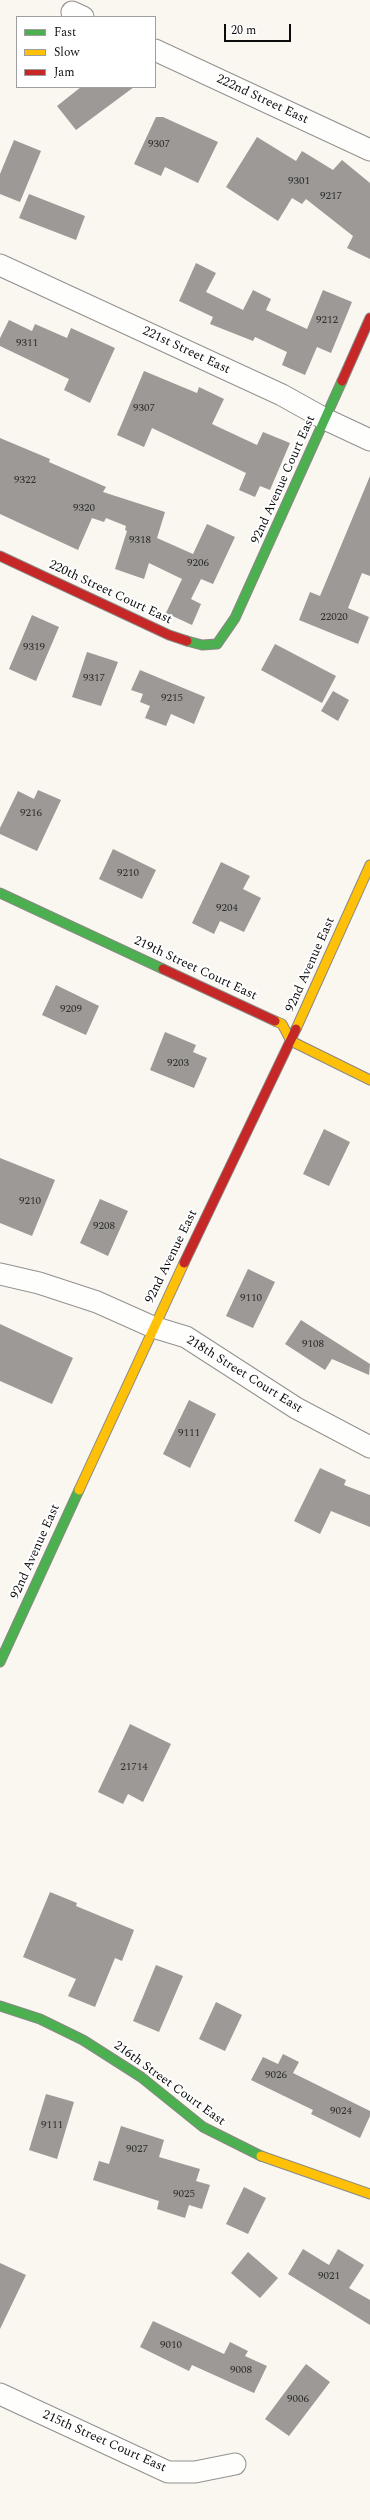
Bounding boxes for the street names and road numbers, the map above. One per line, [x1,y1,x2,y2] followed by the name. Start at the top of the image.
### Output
[213,72,311,128] street label: 222nd Street East
[140,324,232,378] street label: 221st Street East
[249,413,319,547] street label: 92nd Avenue Court East
[46,558,174,628] street label: 220th Street Court East
[283,915,339,1015] street label: 92nd Avenue East
[131,934,259,1004] street label: 219th Street Court East
[143,1208,201,1306] street label: 92nd Avenue East
[183,1333,305,1417] street label: 218th Street Court East
[8,1502,64,1602] street label: 92nd Avenue East
[110,2038,228,2130] street label: 216th Street Court East
[40,2408,168,2476] street label: 215th Street Court East

